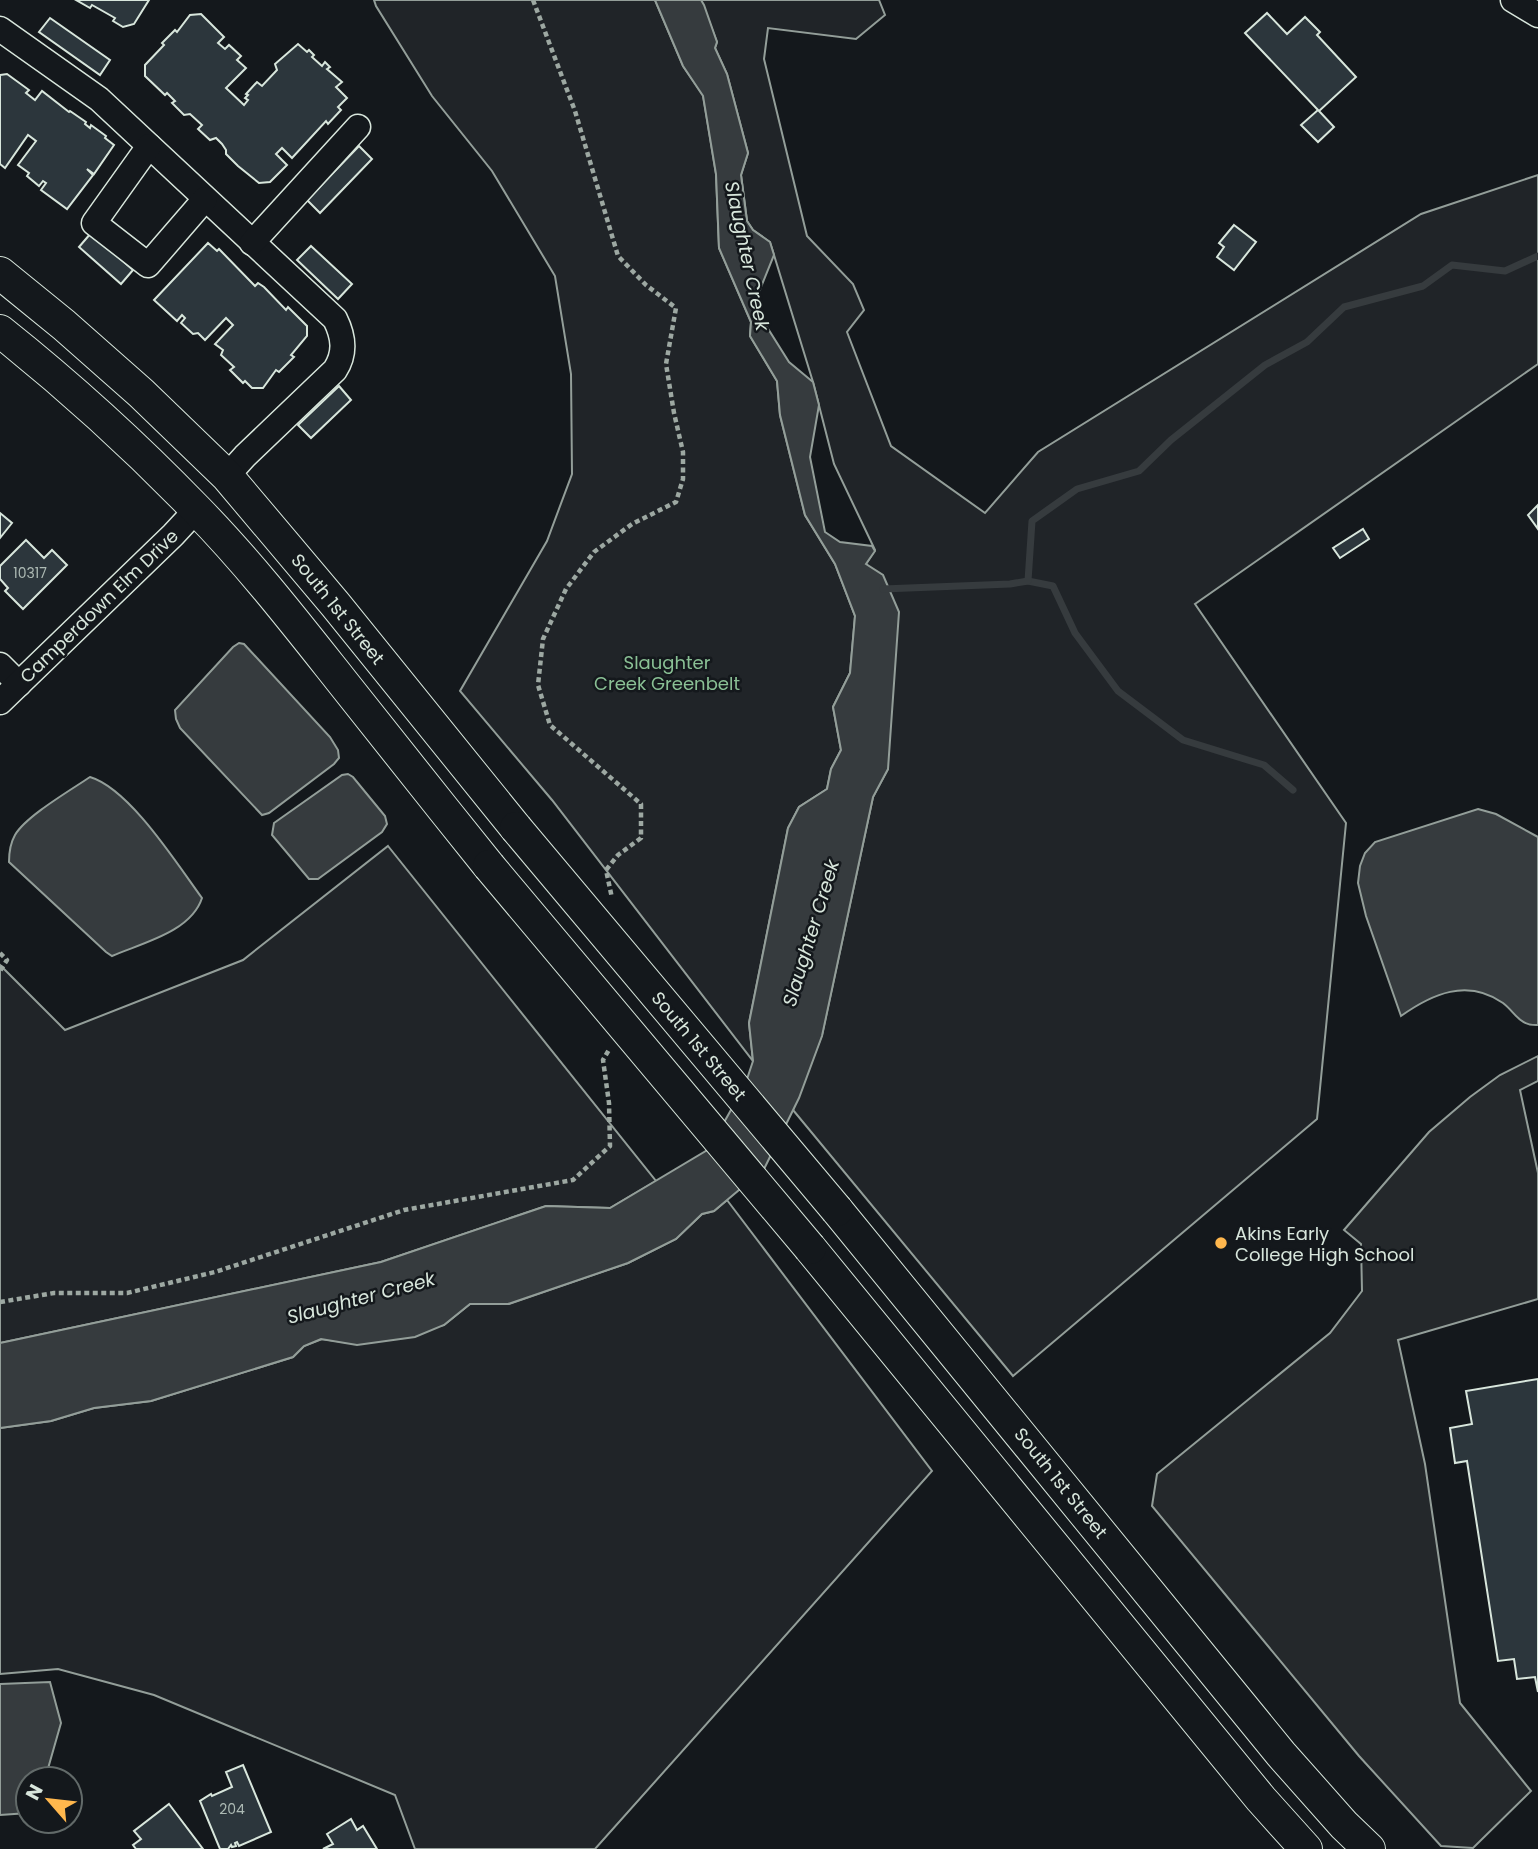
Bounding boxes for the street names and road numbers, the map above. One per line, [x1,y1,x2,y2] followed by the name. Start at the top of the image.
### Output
[14,524,184,688] street label: Camperdown Elm Drive
[286,548,390,670] street label: South 1st Street
[646,986,752,1106] street label: South 1st Street
[1009,1422,1113,1544] street label: South 1st Street

